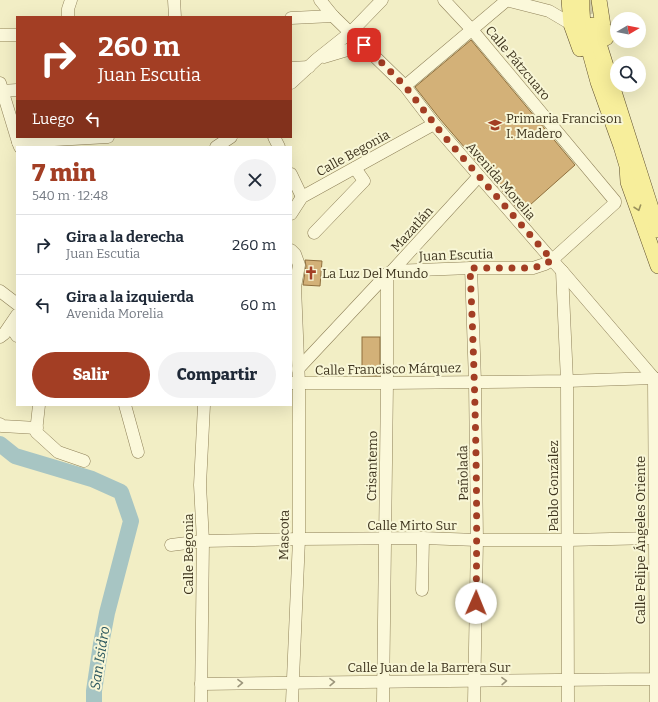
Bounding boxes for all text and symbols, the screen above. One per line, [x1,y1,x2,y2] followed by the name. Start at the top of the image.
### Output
[610,12,646,48] north arrow
[610,12,646,92] map controls
[483,23,553,103] street label: Calle Pátzcuaro
[347,28,381,62] pin
[98,30,180,63] text: 260 m
[32,32,84,84] icon: right
[353,34,375,56] icon: arrive
[610,56,646,92] button: search
[98,64,201,86] text: Juan Escutia
[82,108,104,130] icon: left
[32,110,74,128] text: Luego
[506,111,622,141] place label: Primaria Francison I. Madero
[487,117,503,133] school or university icon: Primaria Francison I. Madero
[314,127,392,179] street label: Calle Begonia
[463,139,539,223] street label: Avenida Morelia
[32,159,96,187] text: 7 min
[234,159,276,201] button: close
[32,188,108,203] text: 540 m · 12:48
[388,203,437,255] street label: Mazatlán
[633,205,641,212] one-way arrow
[66,228,184,246] text: Gira a la derecha
[32,234,54,256] icon: right
[232,236,276,254] text: 260 m
[66,246,140,261] text: Juan Escutia
[418,246,493,264] street label: Juan Escutia
[303,265,319,281] church icon: La Luz Del Mundo
[322,266,428,281] place label: La Luz Del Mundo
[66,288,194,306] text: Gira a la izquierda
[32,294,54,316] icon: left
[240,296,276,314] text: 60 m
[66,306,164,321] text: Avenida Morelia
[32,352,150,398] button: Salir
[158,352,276,398] button: Compartir
[315,360,461,378] street label: Calle Francisco Márquez
[364,431,380,501] street label: Crisantemo
[546,440,561,532] street label: Pablo González
[455,445,471,501] street label: Pañolada
[633,456,648,624] street label: Calle Felipe Ángeles Oriente
[276,510,292,560] street label: Mascota
[181,513,196,595] street label: Calle Begonia
[367,518,457,533] street label: Calle Mirto Sur
[455,582,497,624] position arrow
[87,625,113,691] water label: San Isidro
[347,660,511,675] street label: Calle Juan de la Barrera Sur
[501,677,507,685] one-way arrow
[329,678,335,686] one-way arrow
[237,679,243,687] one-way arrow

